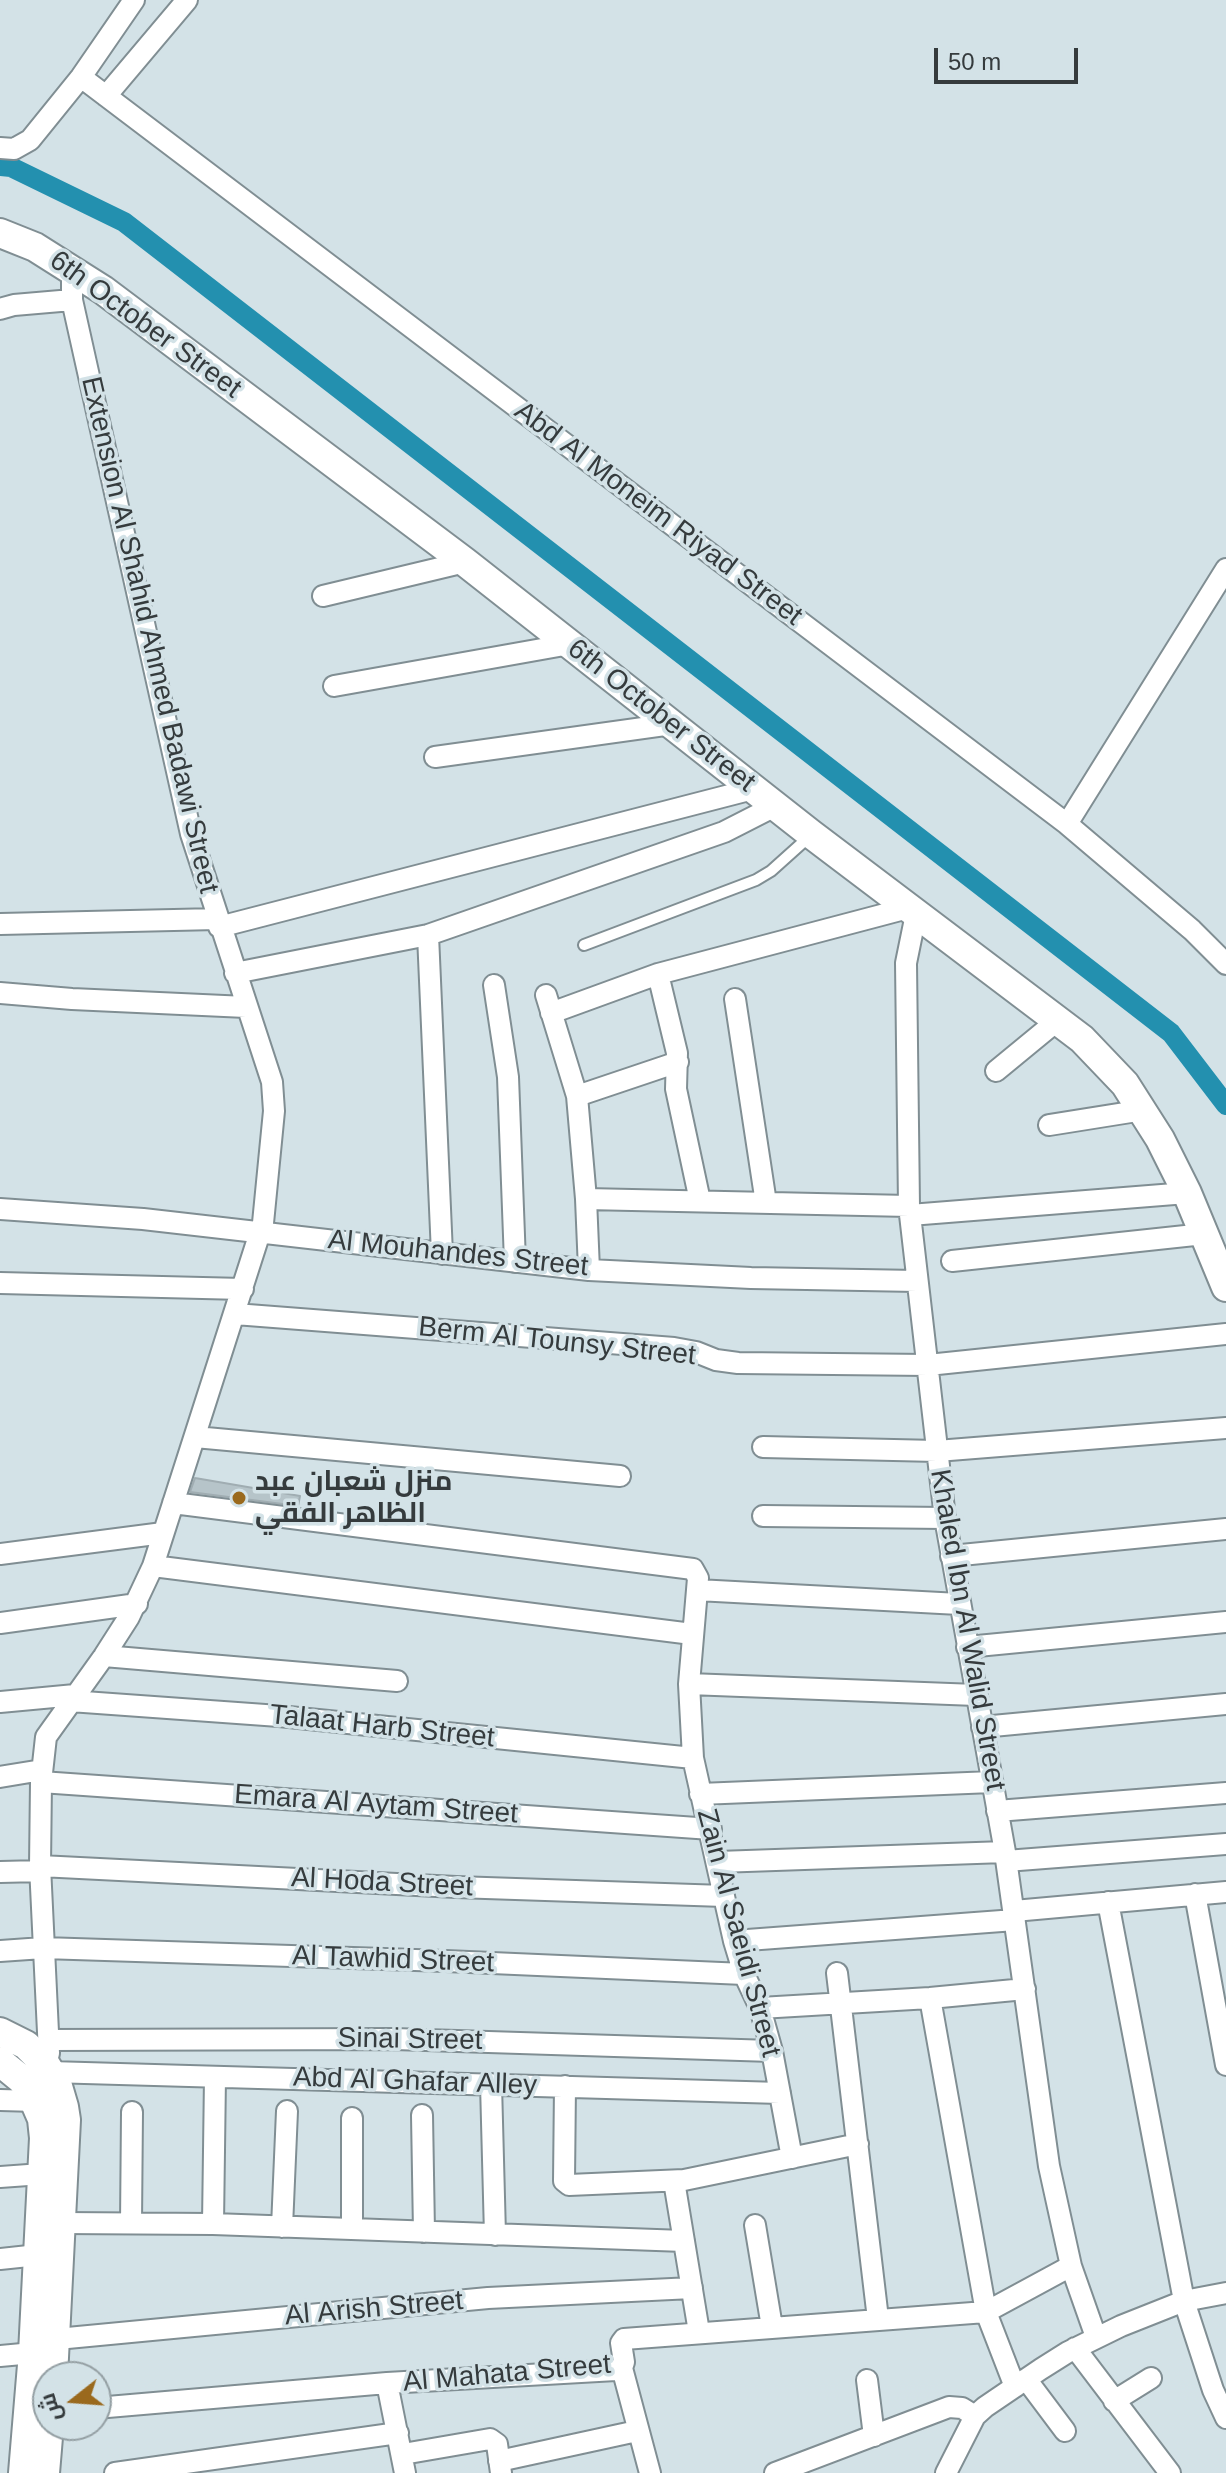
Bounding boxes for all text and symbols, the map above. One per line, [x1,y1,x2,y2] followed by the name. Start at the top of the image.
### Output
[938,32,1082,82] scale bar
[948,48,1001,75] text: 50 m
[43,244,247,406] street label: 6th October Street
[73,373,225,897] street label: Extension Al Shahid Ahmed Badawi Street
[507,395,809,633] street label: Abd Al Moneim Riyad Street
[561,632,761,800] street label: 6th October Street
[326,1224,590,1284] street label: Al Mouhandes Street
[417,1311,697,1373] street label: Berm Al Tounsy Street
[255,1465,452,1531] place label: منزل شعبان عبد الظاهر الفقي
[922,1467,1012,1793] street label: Khaled Ibn Al Walid Street
[230,1489,248,1507] marker: منزل شعبان عبد الظاهر الفقي
[268,1698,496,1756] street label: Talaat Harb Street
[233,1778,519,1832] street label: Emara Al Aytam Street
[689,1805,787,2061] street label: Zain Al Saeidi Street
[290,1861,474,1905] street label: Al Hoda Street
[291,1940,495,1980] street label: Al Tawhid Street
[337,2022,483,2058] street label: Sinai Street
[292,2061,538,2103] street label: Abd Al Ghafar Alley
[283,2284,465,2334] street label: Al Arish Street
[402,2348,612,2400] street label: Al Mahata Street
[32,2361,112,2441] north arrow
[34,2390,67,2425] text: ش

